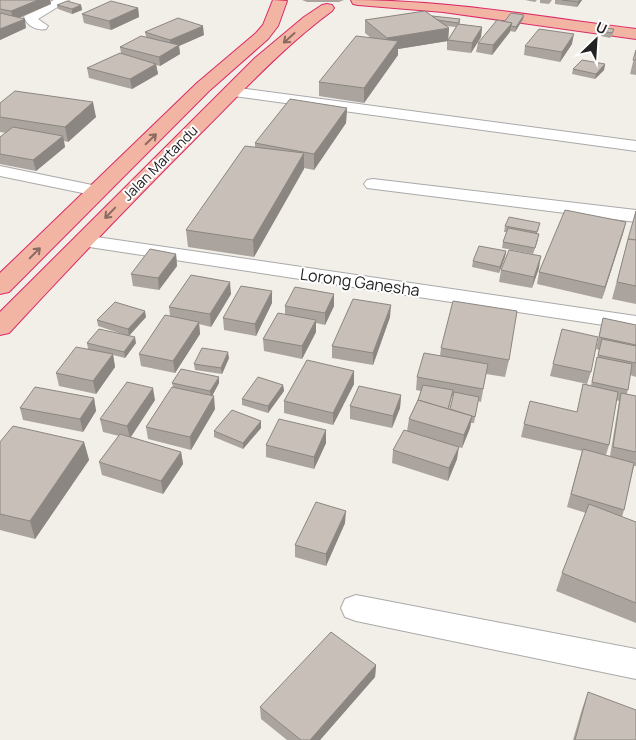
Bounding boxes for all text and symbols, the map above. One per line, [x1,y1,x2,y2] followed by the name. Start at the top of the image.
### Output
[571,15,621,65] north arrow
[593,17,610,39] text: U
[282,32,295,43] one-way arrow
[118,121,201,204] street label: Jalan Martandu
[144,133,157,145] one-way arrow
[104,207,117,219] one-way arrow
[28,247,41,259] one-way arrow
[299,263,421,301] street label: Lorong Ganesha

